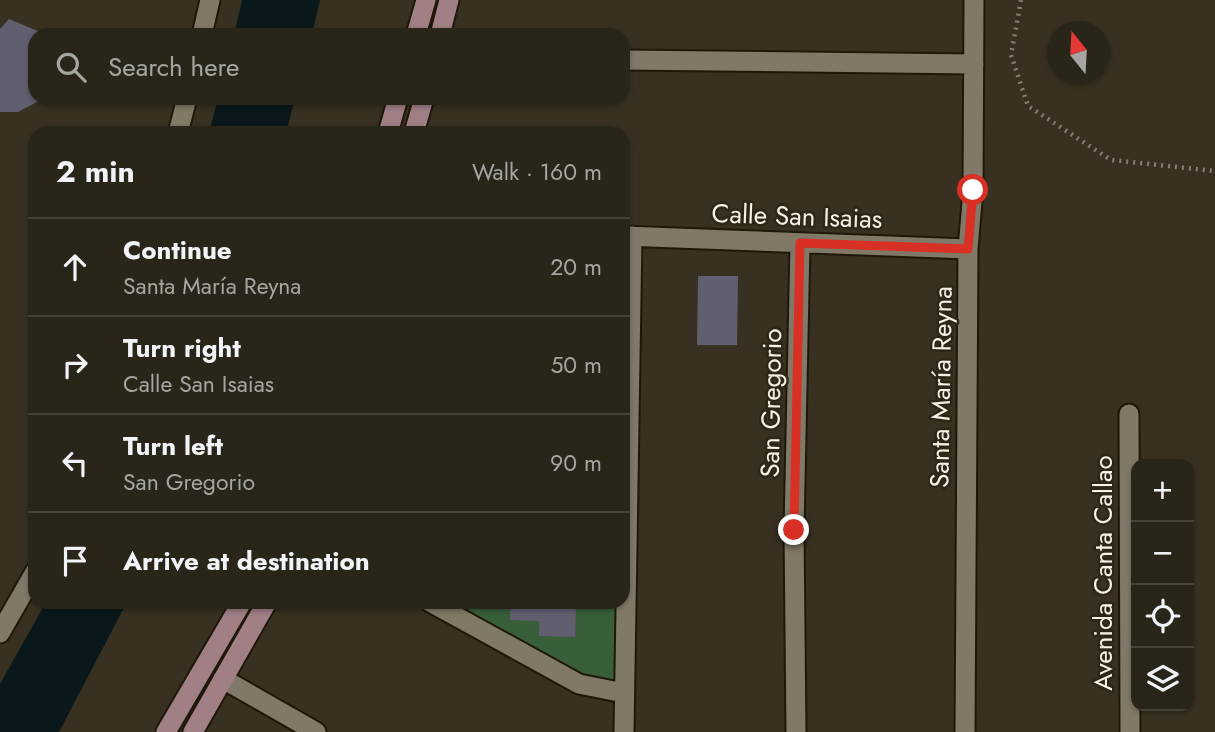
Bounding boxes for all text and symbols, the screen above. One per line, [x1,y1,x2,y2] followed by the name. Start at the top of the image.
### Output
[1047,21,1110,84] north arrow
[28,28,630,105] search box
[52,48,90,86] icon: search
[108,48,240,86] text: Search here
[56,150,135,193] text: 2 min
[472,155,602,189] text: Walk · 160 m
[957,174,988,205] route start
[711,194,883,238] street label: Calle San Isaias
[123,231,232,269] text: Continue
[56,248,94,286] icon: ahead
[550,250,602,284] text: 20 m
[123,269,301,303] text: Santa María Reyna
[920,286,962,488] street label: Santa María Reyna
[751,328,791,478] street label: San Gregorio
[123,329,241,367] text: Turn right
[56,346,94,384] icon: right
[550,348,602,382] text: 50 m
[123,367,274,401] text: Calle San Isaias
[123,427,223,465] text: Turn left
[56,444,94,482] icon: left
[550,446,602,480] text: 90 m
[1084,455,1122,691] street label: Avenida Canta Callao
[1131,459,1194,711] map controls
[1131,459,1194,522] button: +
[123,465,255,499] text: San Gregorio
[778,514,809,545] route end
[1131,522,1194,585] button: −
[56,542,94,580] icon: arrive
[123,542,370,580] text: Arrive at destination
[1131,585,1194,648] button: locate
[1131,648,1194,711] button: layers

